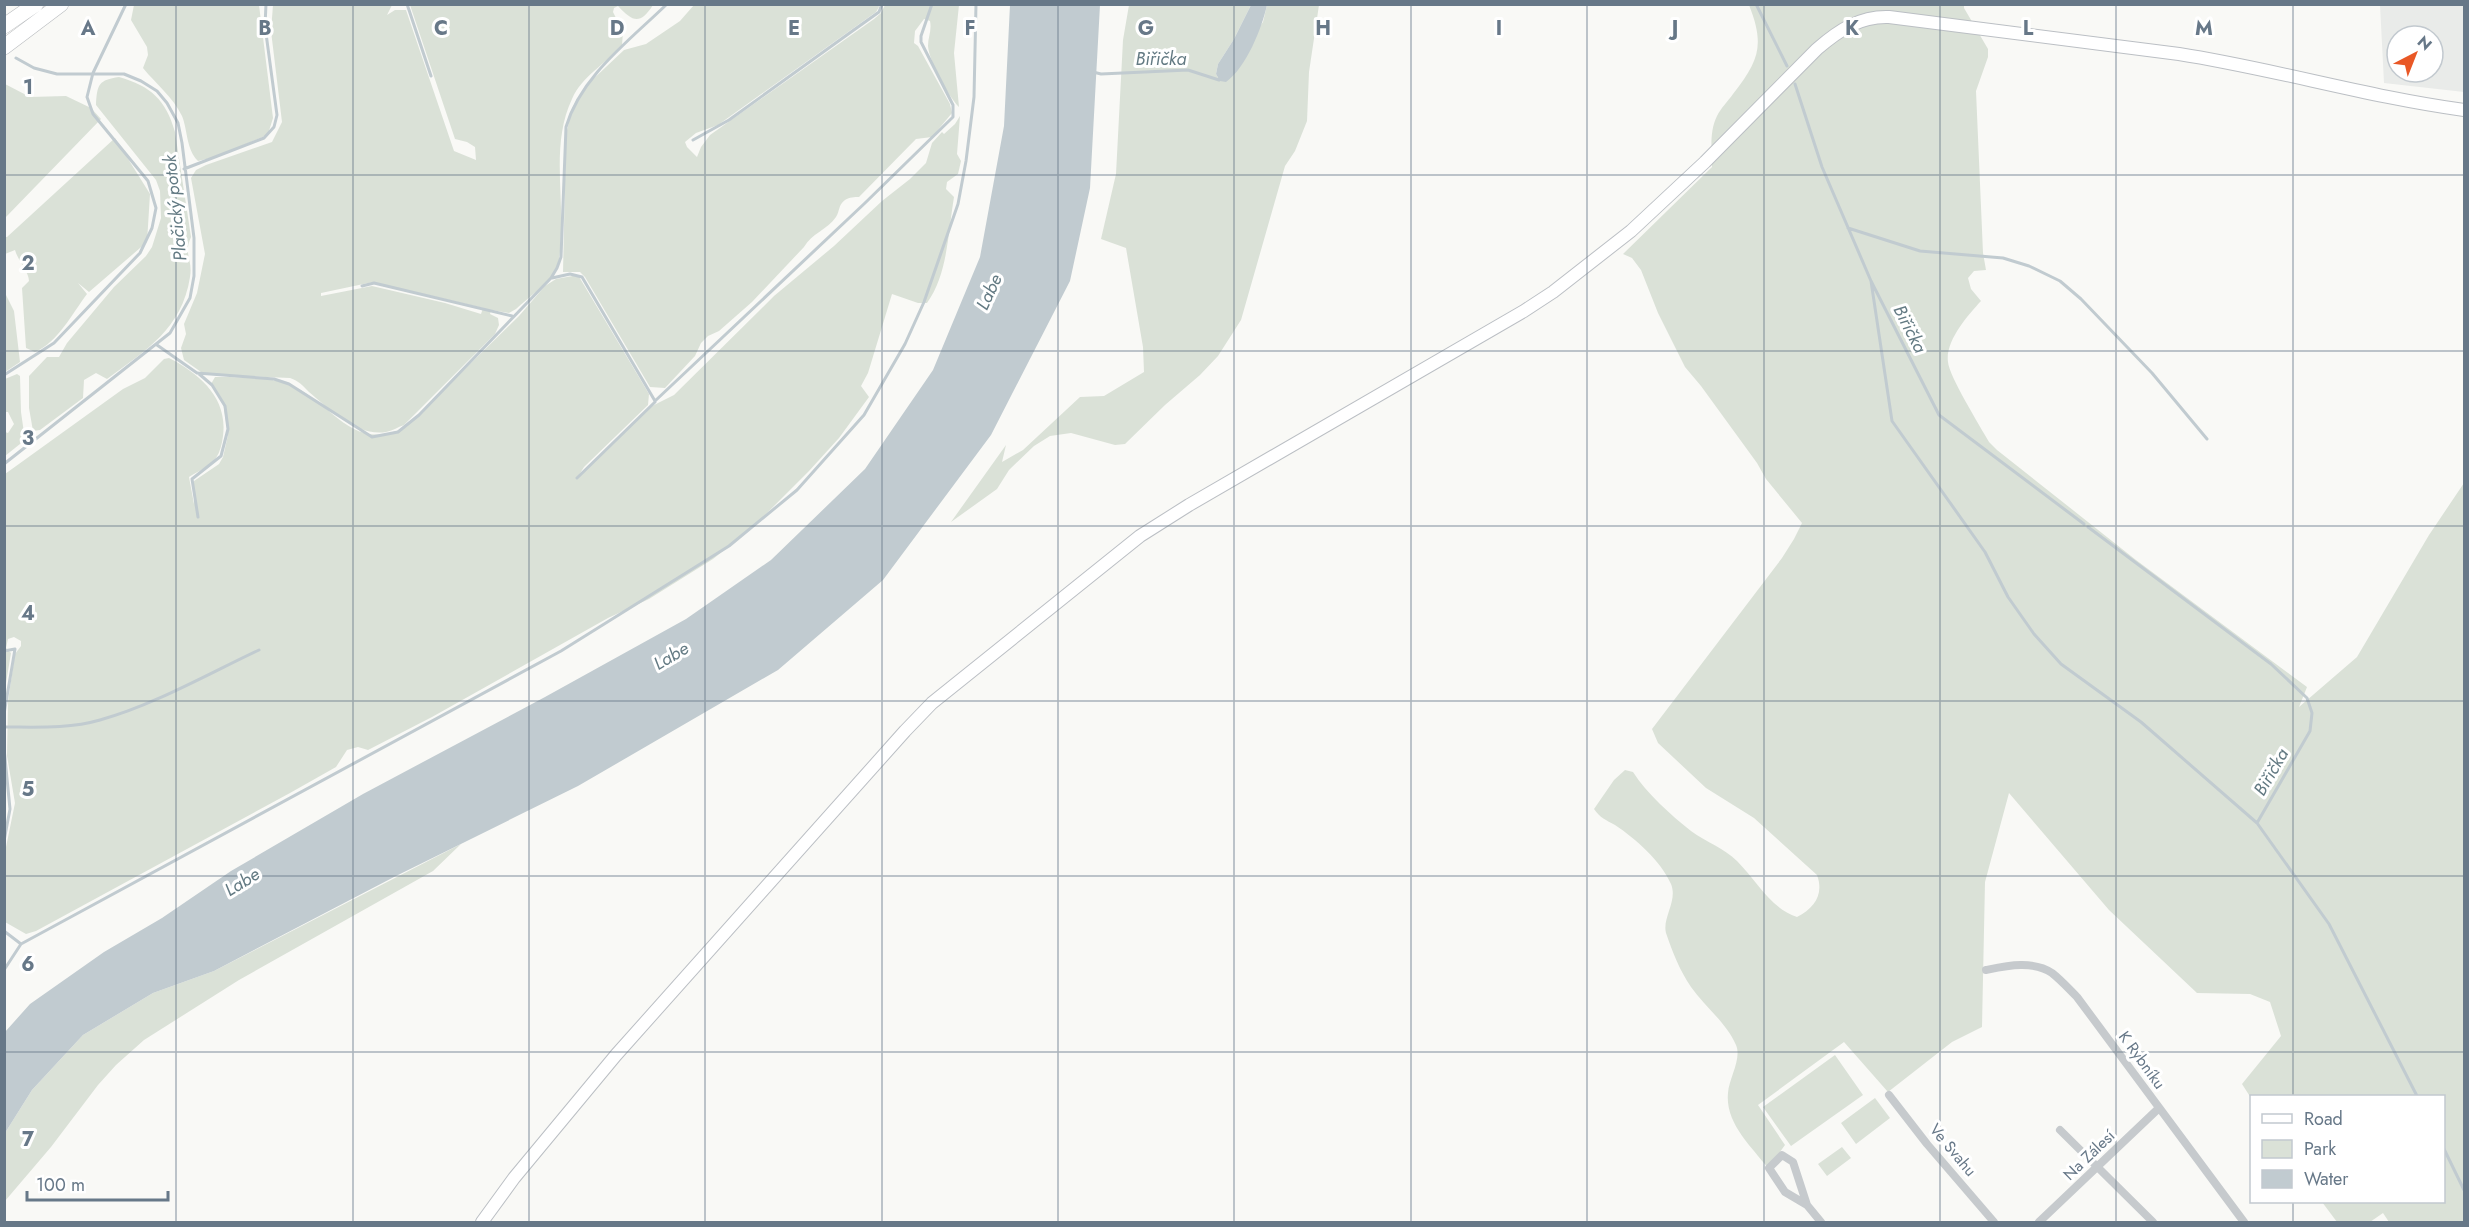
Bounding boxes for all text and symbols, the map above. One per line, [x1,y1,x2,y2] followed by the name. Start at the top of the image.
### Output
[80,14,96,43] text: A
[258,14,272,43] text: B
[434,14,448,43] text: C
[610,14,624,43] text: D
[788,14,800,43] text: E
[964,14,976,43] text: F
[1138,14,1154,43] text: G
[1315,14,1331,43] text: H
[1496,14,1502,43] text: I
[1668,14,1678,43] text: J
[1845,14,1859,43] text: K
[2023,14,2034,43] text: L
[2195,14,2213,43] text: M
[2385,24,2445,84] north arrow
[2412,30,2437,56] text: N
[1136,46,1186,72] water label: Biřička
[23,73,33,102] text: 1
[156,152,194,262] water label: Plačický potok
[21,249,35,278] text: 2
[969,270,1009,314] water label: Labe
[1887,300,1933,358] water label: Biřička
[22,424,34,453] text: 3
[21,599,35,628] text: 4
[649,635,693,677] water label: Labe
[2247,743,2295,801] water label: Biřička
[22,775,35,804] text: 5
[220,861,264,903] water label: Labe
[21,950,35,979] text: 6
[2113,1026,2171,1094] street label: K Rybníku
[2250,1095,2445,1203] legend
[2304,1106,2343,1132] text: Road
[1924,1119,1982,1181] street label: Ve Svahu
[2058,1124,2121,1185] street label: Na Zálesí
[22,1125,35,1154] text: 7
[2304,1136,2336,1162] text: Park
[27,1164,168,1202] scale bar
[2304,1166,2349,1192] text: Water
[36,1172,85,1198] text: 100 m

